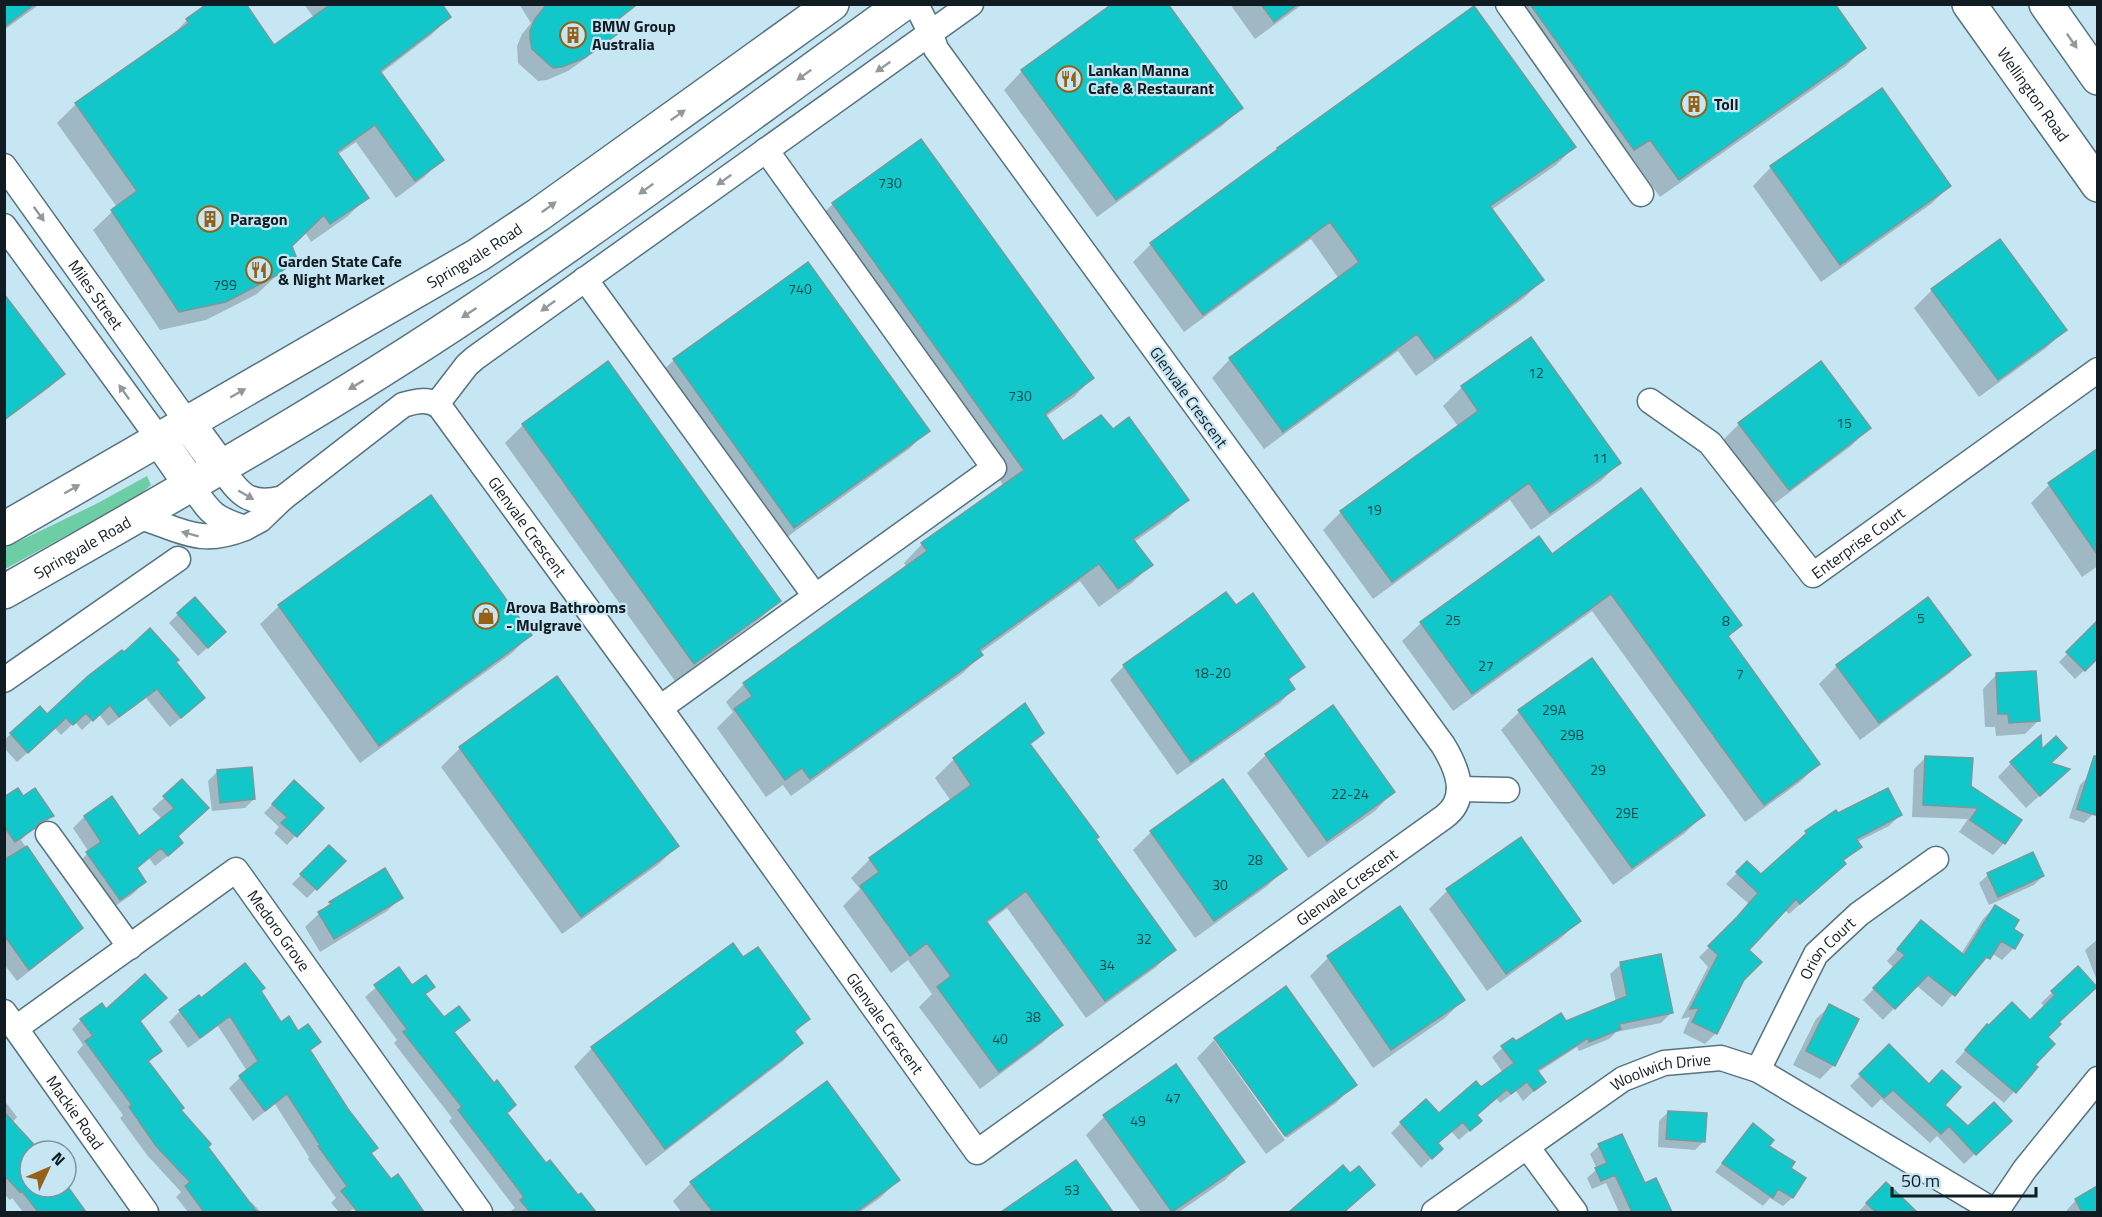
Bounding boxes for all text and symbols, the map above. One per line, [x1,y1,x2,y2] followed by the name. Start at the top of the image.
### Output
[592,14,676,56] place label: BMW Group Australia
[558,20,588,50] building icon: BMW Group Australia
[2066,33,2078,49] one-way arrow
[1992,42,2075,146] street label: Wellington Road
[1088,58,1214,100] place label: Lankan Manna Cafe & Restaurant
[876,61,892,73] one-way arrow
[1054,64,1084,94] restaurant icon: Lankan Manna Cafe & Restaurant
[796,69,812,80] one-way arrow
[1679,89,1709,119] building icon: Toll
[1714,92,1738,116] place label: Toll
[671,109,686,121] one-way arrow
[878,172,902,193] house number: 730
[717,174,733,186] one-way arrow
[638,183,654,195] one-way arrow
[541,201,557,213] one-way arrow
[195,204,225,234] building icon: Paragon
[33,205,45,221] one-way arrow
[230,207,288,231] place label: Paragon
[422,217,527,294] street label: Springvale Road
[278,249,402,291] place label: Garden State Cafe & Night Market
[63,255,129,335] street label: Miles Street
[244,255,274,285] restaurant icon: Garden State Cafe & Night Market
[213,274,237,295] house number: 799
[788,278,812,299] house number: 740
[541,299,556,311] one-way arrow
[461,308,477,319] one-way arrow
[1144,342,1234,453] street label: Glenvale Crescent
[1528,362,1544,383] house number: 12
[348,380,364,391] one-way arrow
[119,384,130,400] one-way arrow
[1008,385,1032,406] house number: 730
[230,388,247,398] one-way arrow
[1836,412,1852,433] house number: 15
[1592,447,1608,468] house number: 11
[482,471,573,582] street label: Glenvale Crescent
[64,484,80,495] one-way arrow
[238,490,254,501] one-way arrow
[1366,499,1382,520] house number: 19
[1806,501,1910,585] street label: Enterprise Court
[29,510,135,585] street label: Springvale Road
[181,529,199,538] one-way arrow
[506,595,626,637] place label: Arova Bathrooms - Mulgrave
[471,601,501,631] shop icon: Arova Bathrooms - Mulgrave
[1917,607,1925,628] house number: 5
[1445,609,1461,630] house number: 25
[1722,610,1730,631] house number: 8
[1478,655,1494,676] house number: 27
[1193,662,1231,683] house number: 18-20
[1736,663,1744,684] house number: 7
[1542,699,1567,720] house number: 29A
[1560,724,1584,745] house number: 29B
[1590,759,1606,780] house number: 29
[1331,783,1369,804] house number: 22-24
[1615,802,1639,823] house number: 29E
[1291,842,1403,932] street label: Glenvale Crescent
[1247,849,1263,870] house number: 28
[1212,874,1228,895] house number: 30
[242,885,316,976] street label: Medoro Grove
[1793,911,1861,984] street label: Orion Court
[1136,928,1152,949] house number: 32
[1099,954,1115,975] house number: 34
[841,968,930,1079] street label: Glenvale Crescent
[1025,1006,1041,1027] house number: 38
[992,1028,1008,1049] house number: 40
[1605,1047,1712,1096] street label: Woolwich Drive
[41,1070,110,1154] street label: Mackie Road
[1165,1087,1181,1108] house number: 47
[1130,1110,1146,1131] house number: 49
[18,1139,78,1199] north arrow
[46,1146,71,1171] text: N
[1892,1160,2036,1198] scale bar
[1901,1167,1940,1194] text: 50 m
[1064,1179,1080,1200] house number: 53

